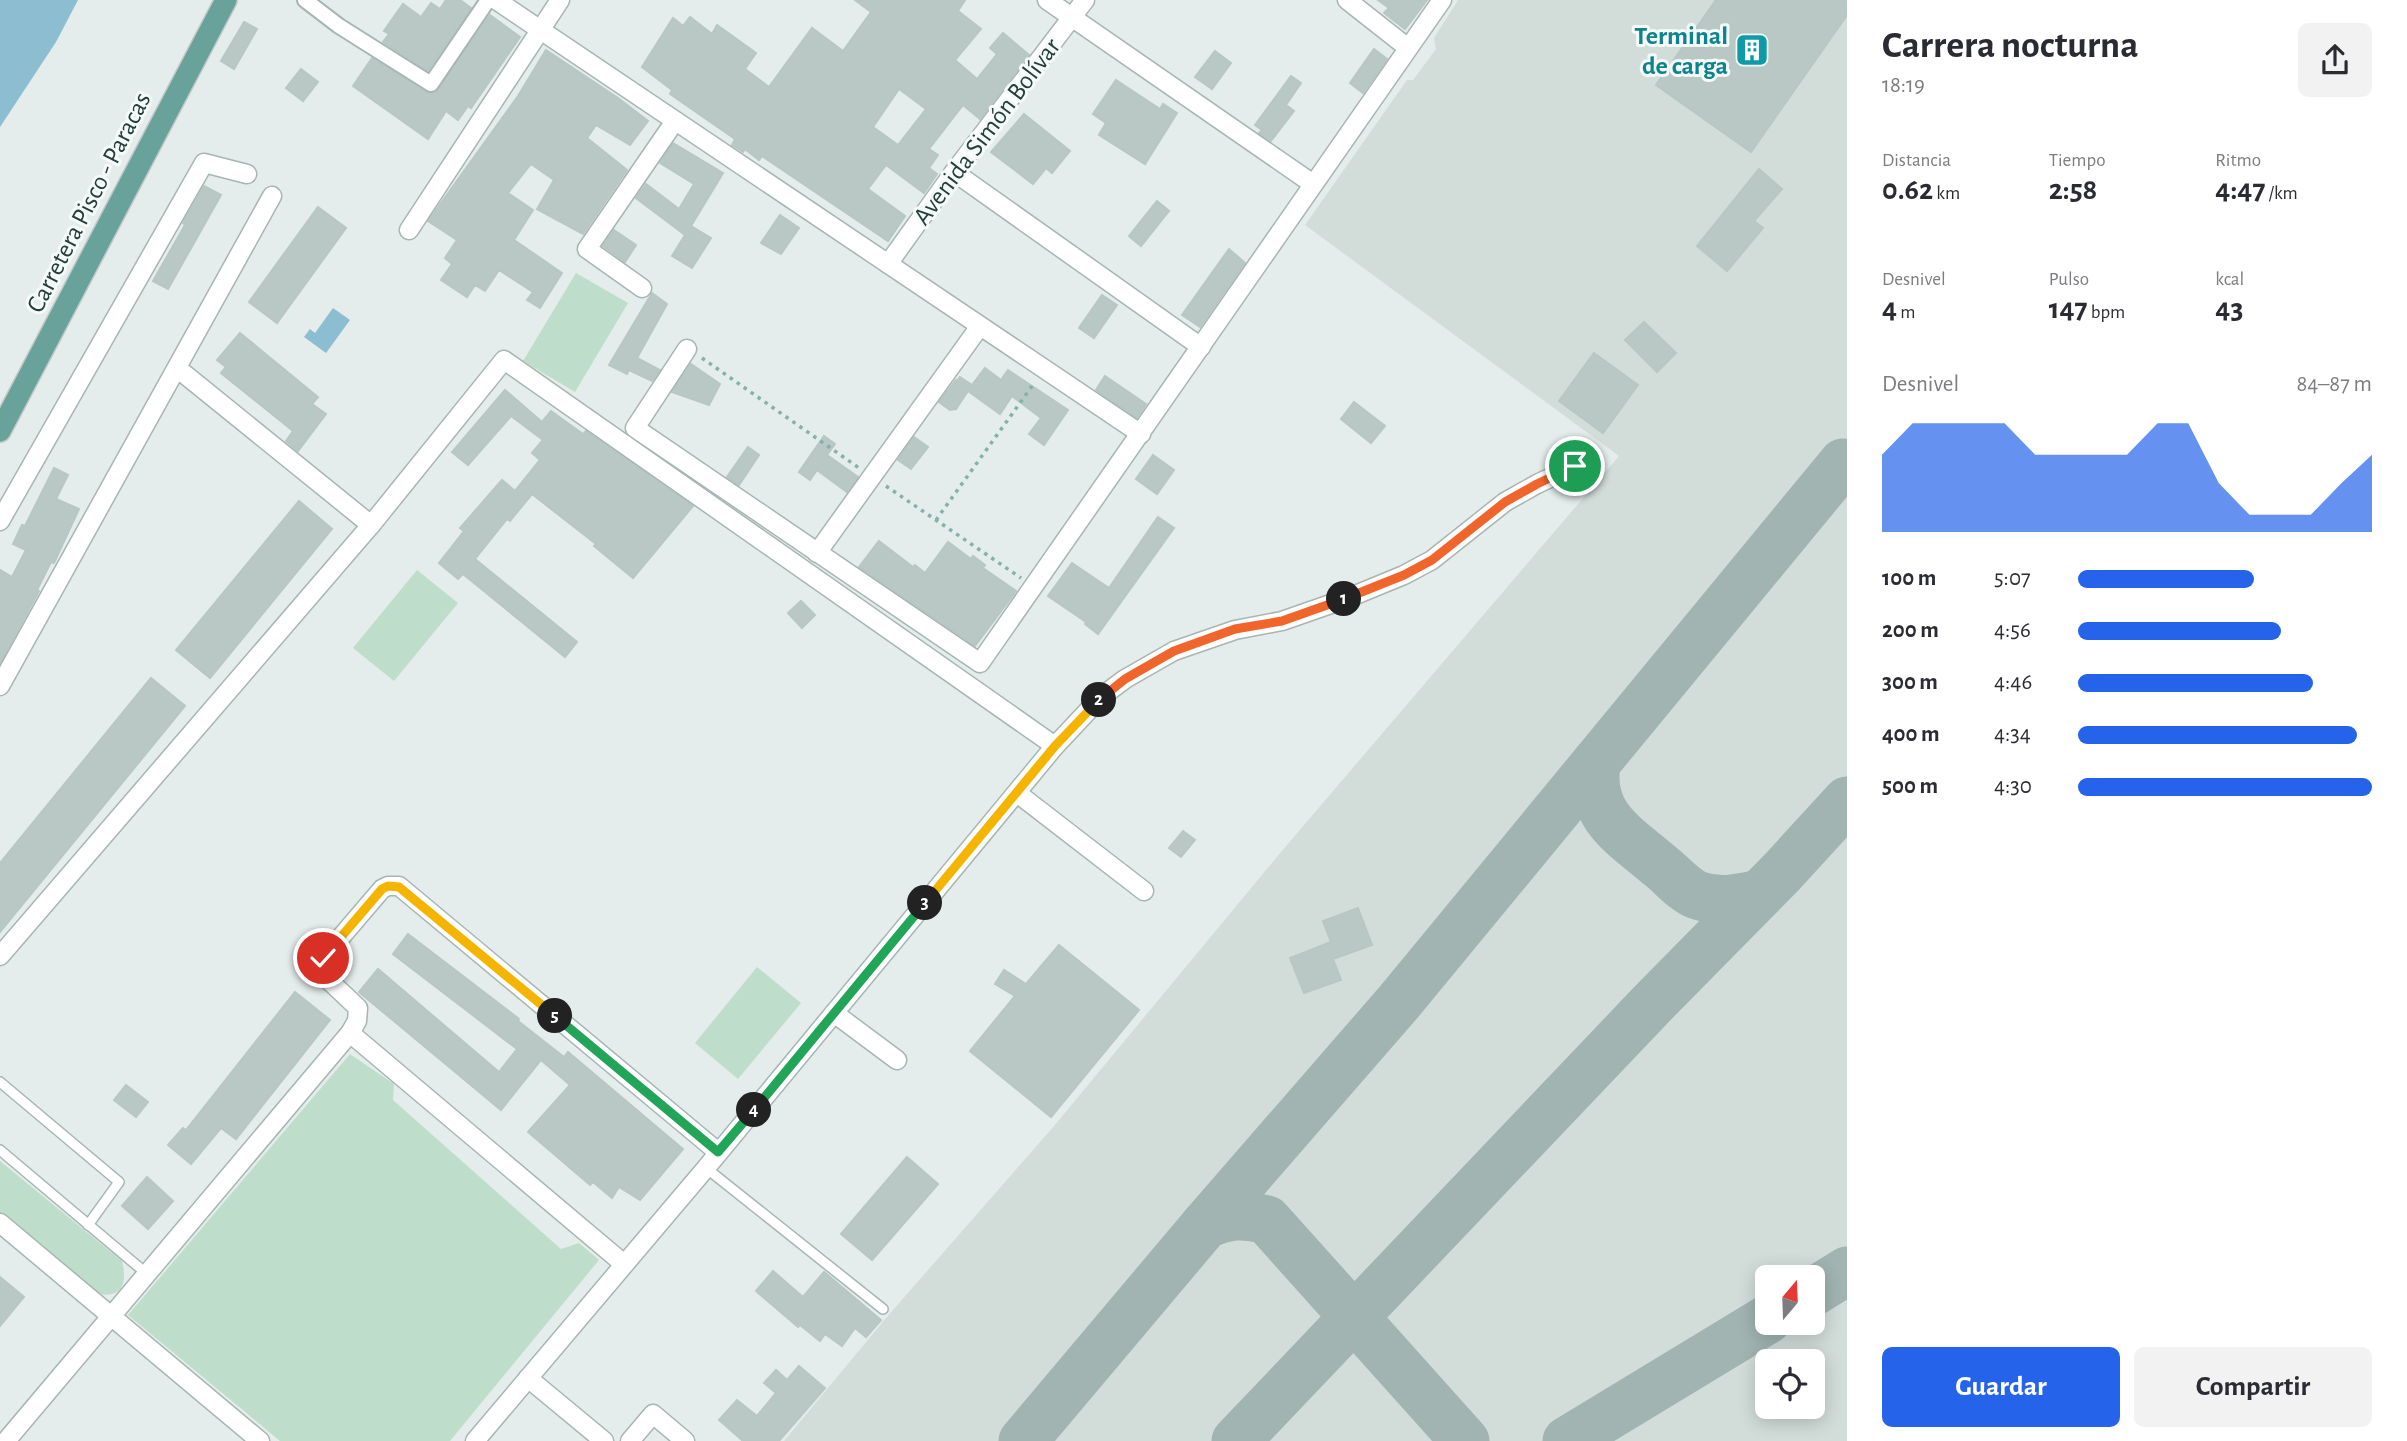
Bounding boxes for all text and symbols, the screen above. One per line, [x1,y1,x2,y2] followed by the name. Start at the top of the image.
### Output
[1634,23,1728,79] place label: Terminal de carga
[2298,23,2372,97] button: share
[1882,27,2139,65] text: Carrera nocturna
[1733,31,1771,69] building icon: Terminal de carga
[908,33,1066,230] street label: Avenida Simón Bolívar
[1882,74,1925,97] text: 18:19
[22,88,156,317] street label: Carretera Pisco - Paracas
[1882,151,1951,170] text: Distancia
[2049,151,2106,170] text: Tiempo
[2215,151,2261,170] text: Ritmo
[1882,175,1933,205] text: 0.62
[2049,175,2097,205] text: 2:58
[2215,175,2265,205] text: 4:47
[1933,184,1960,203] text: km
[2265,184,2298,203] text: /km
[1882,270,1946,289] text: Desnivel
[2049,270,2089,289] text: Pulso
[2215,270,2244,289] text: kcal
[1882,294,1897,324] text: 4
[2049,294,2088,324] text: 147
[2215,294,2243,324] text: 43
[1897,303,1915,322] text: m
[2088,303,2125,322] text: bpm
[1882,373,1959,396] text: Desnivel
[2296,373,2372,396] text: 84–87 m
[1545,436,1605,496] pin
[1556,447,1594,485] icon: arrive
[1882,567,1936,590] text: 100 m
[1994,567,2031,590] text: 5:07
[1326,582,1362,616] pin: 1
[1340,589,1347,608] text: 1
[1882,619,1939,642] text: 200 m
[1994,619,2031,642] text: 4:56
[1882,671,1938,694] text: 300 m
[1994,671,2032,694] text: 4:46
[1082,682,1116,718] pin: 2
[1094,690,1103,709] text: 2
[1882,723,1940,746] text: 400 m
[1994,723,2031,746] text: 4:34
[1882,775,1938,798] text: 500 m
[1994,775,2032,798] text: 4:30
[908,886,942,920] pin: 3
[920,893,929,912] text: 3
[293,928,353,988] pin
[304,939,342,977] icon: check
[538,998,572,1034] pin: 5
[550,1006,559,1025] text: 5
[736,1092,772,1128] pin: 4
[749,1100,758,1119] text: 4
[1755,1265,1825,1335] north arrow
[1755,1265,1825,1419] map controls
[1882,1347,2120,1427] button: Guardar
[2134,1347,2372,1427] button: Compartir
[1755,1349,1825,1419] button: locate

